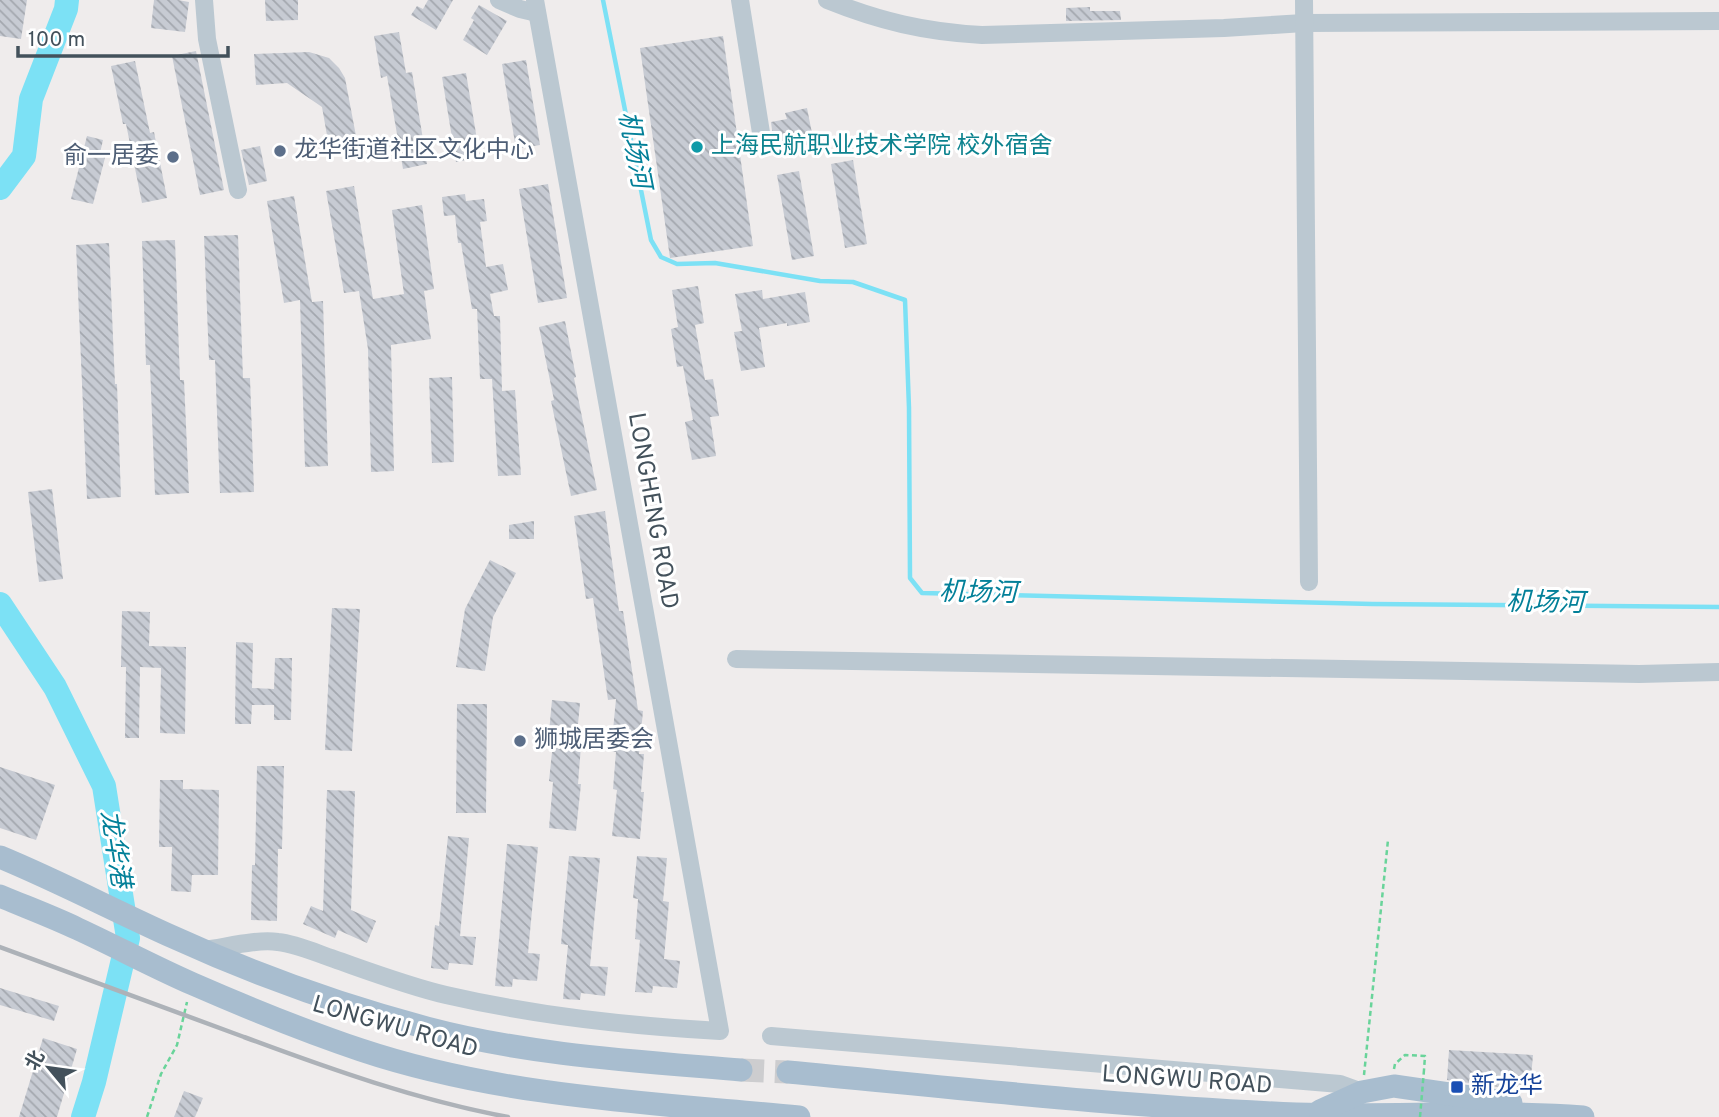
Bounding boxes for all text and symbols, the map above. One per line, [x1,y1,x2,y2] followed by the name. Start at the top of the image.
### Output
[18,14,228,58] scale bar
[28,27,85,54] text: 100 m
[609,109,658,196] water label: 机场河
[711,132,1053,162] place label: 上海民航职业技术学院 校外宿舍
[294,136,534,166] place label: 龙华街道社区文化中心
[689,139,705,155] marker: 上海民航职业技术学院 校外宿舍
[63,142,159,172] place label: 俞一居委
[272,143,288,159] marker: 龙华街道社区文化中心
[165,149,181,165] marker: 俞一居委
[620,410,684,612] street label: LONGHENG ROAD
[939,577,1022,611] water label: 机场河
[1506,587,1589,621] water label: 机场河
[534,726,654,756] place label: 狮城居委会
[512,733,528,749] marker: 狮城居委会
[92,808,137,894] water label: 龙华港
[309,990,481,1066] street label: LONGWU ROAD
[14,1033,84,1103] north arrow
[21,1047,51,1075] text: 北
[1101,1060,1273,1102] street label: LONGWU ROAD
[1471,1072,1543,1102] place label: 新龙华
[1449,1079,1465,1095] marker: 新龙华

